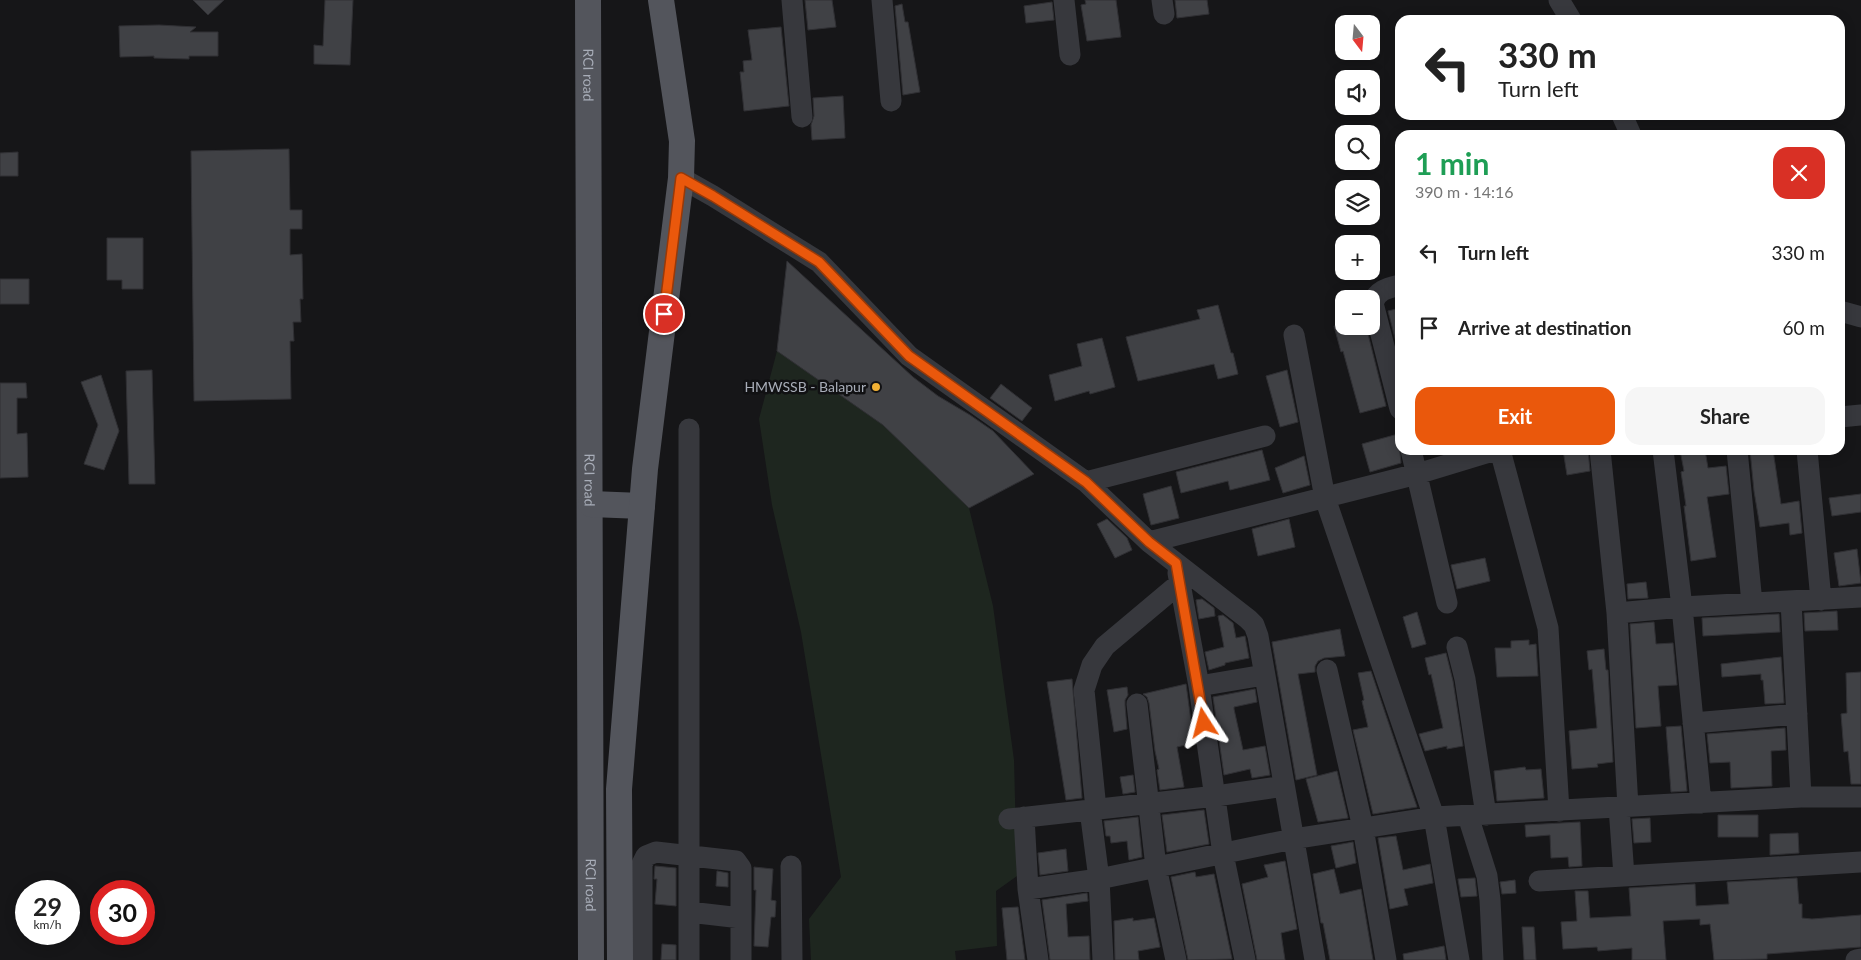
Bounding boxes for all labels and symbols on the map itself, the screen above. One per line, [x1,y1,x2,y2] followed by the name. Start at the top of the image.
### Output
[1335,15,1380,60] north arrow
[580,48,597,102] street label: RCI road
[643,293,685,335] pin
[744,378,866,395] place label: HMWSSB - Balapur
[870,381,882,393] marker: HMWSSB - Balapur
[581,453,599,507] street label: RCI road
[1177,696,1229,748] position arrow
[583,858,600,912] street label: RCI road
[90,880,155,945] speed limit sign: 30

